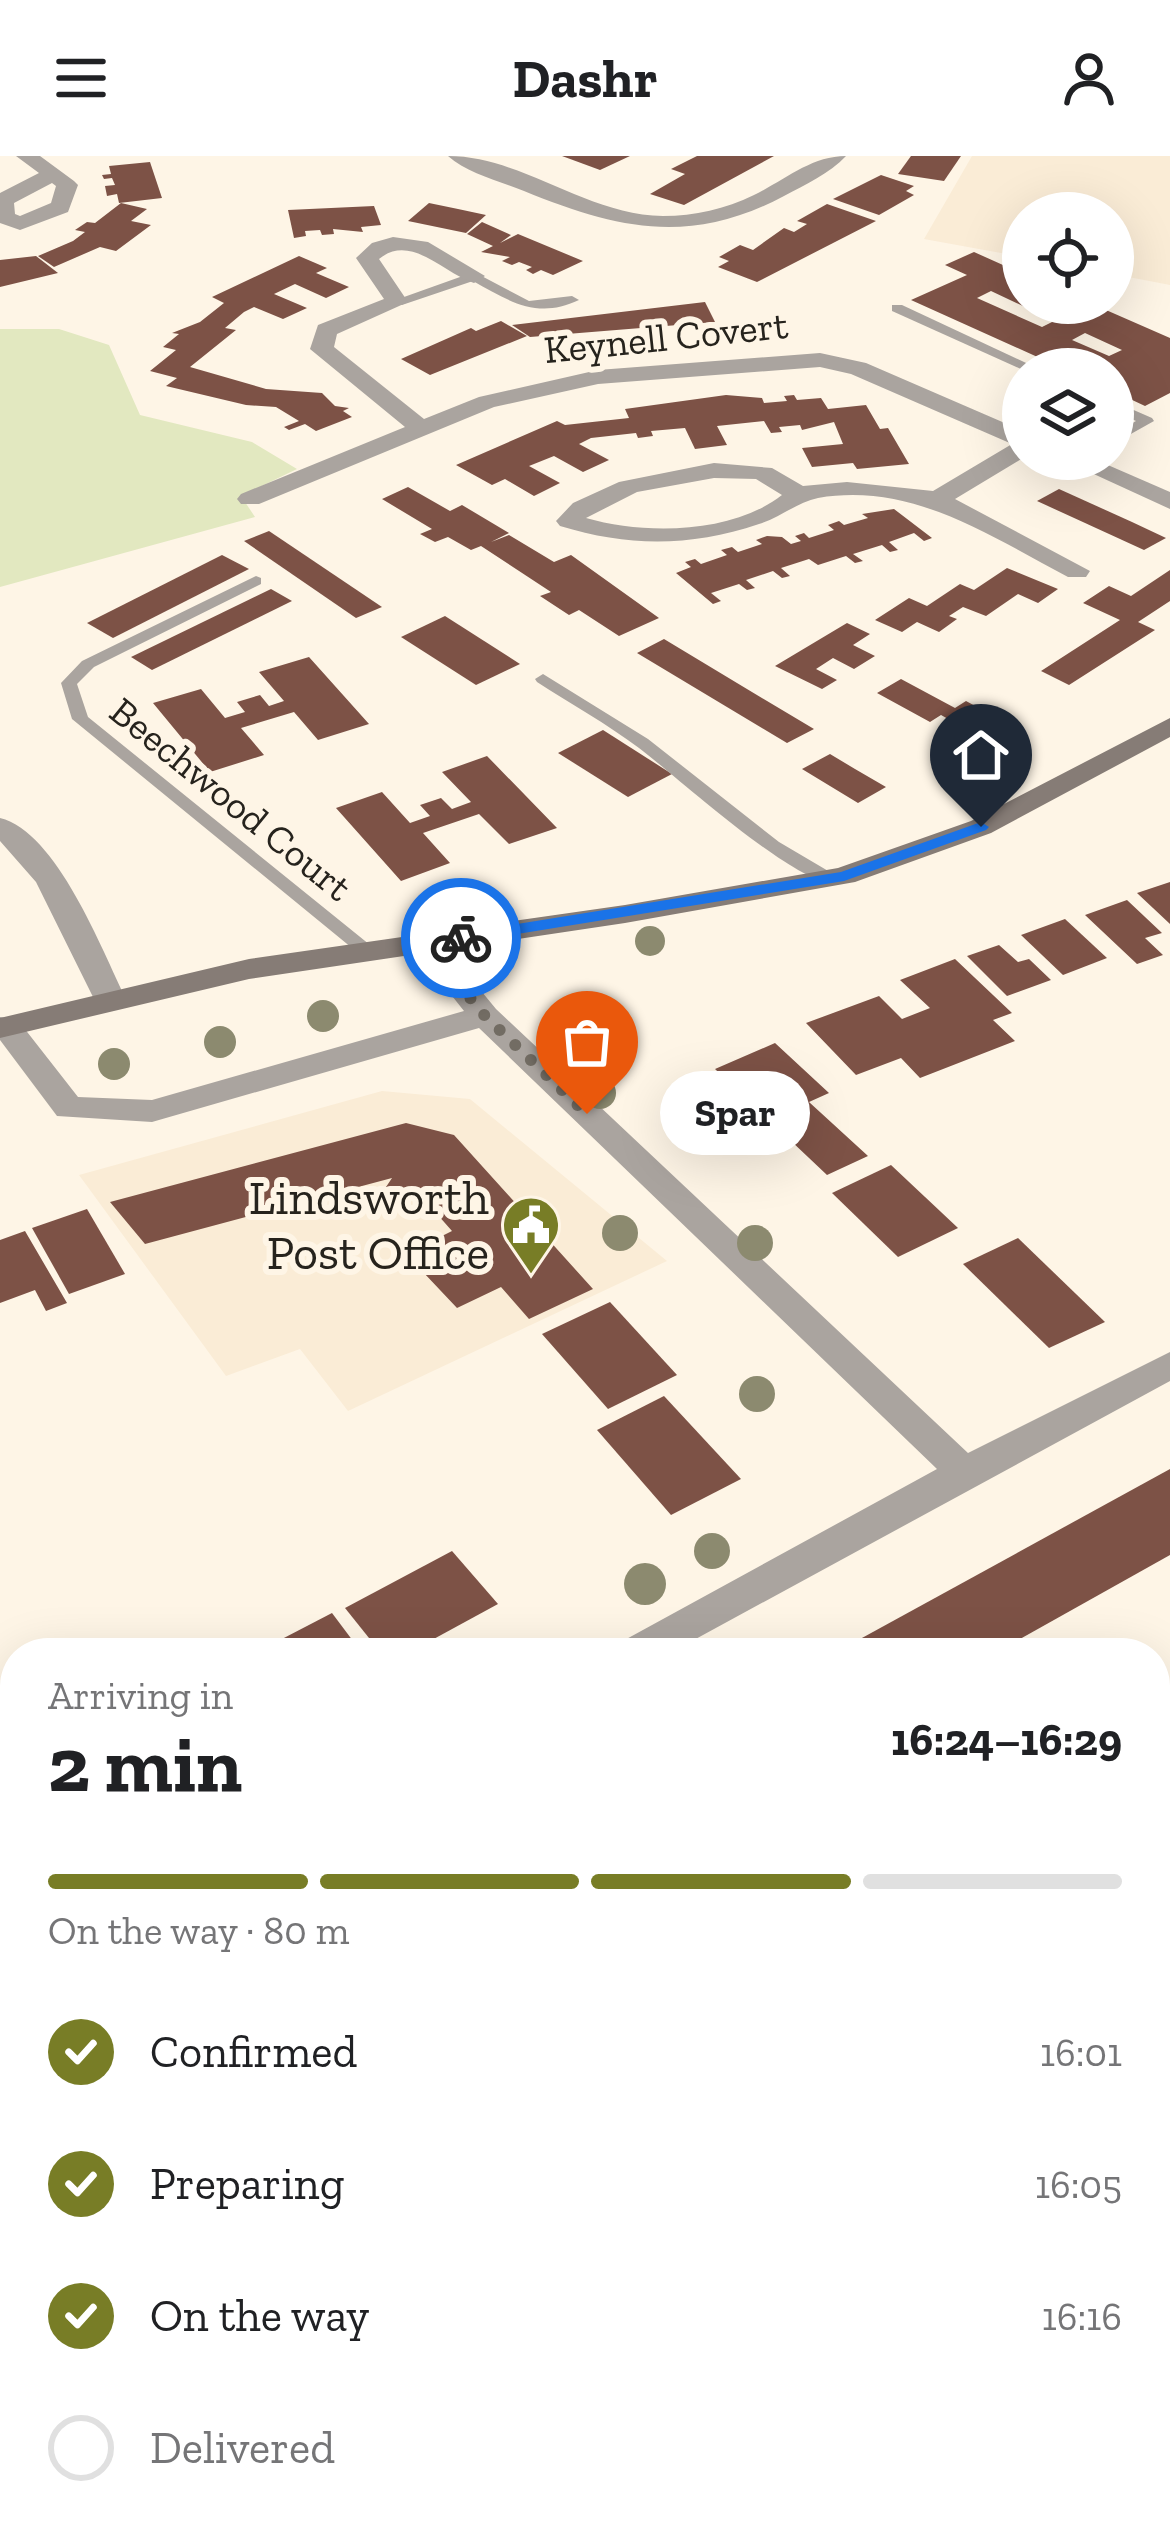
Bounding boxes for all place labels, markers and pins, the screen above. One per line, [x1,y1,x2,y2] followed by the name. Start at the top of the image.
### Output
[930,704,1032,827] pin
[536,991,638,1114] pin
[659,1072,809,1156] callout: Spar
[249,1169,489,1281] place label: Lindsworth Post Office
[500,1194,562,1276] public building icon: Lindsworth Post Office

